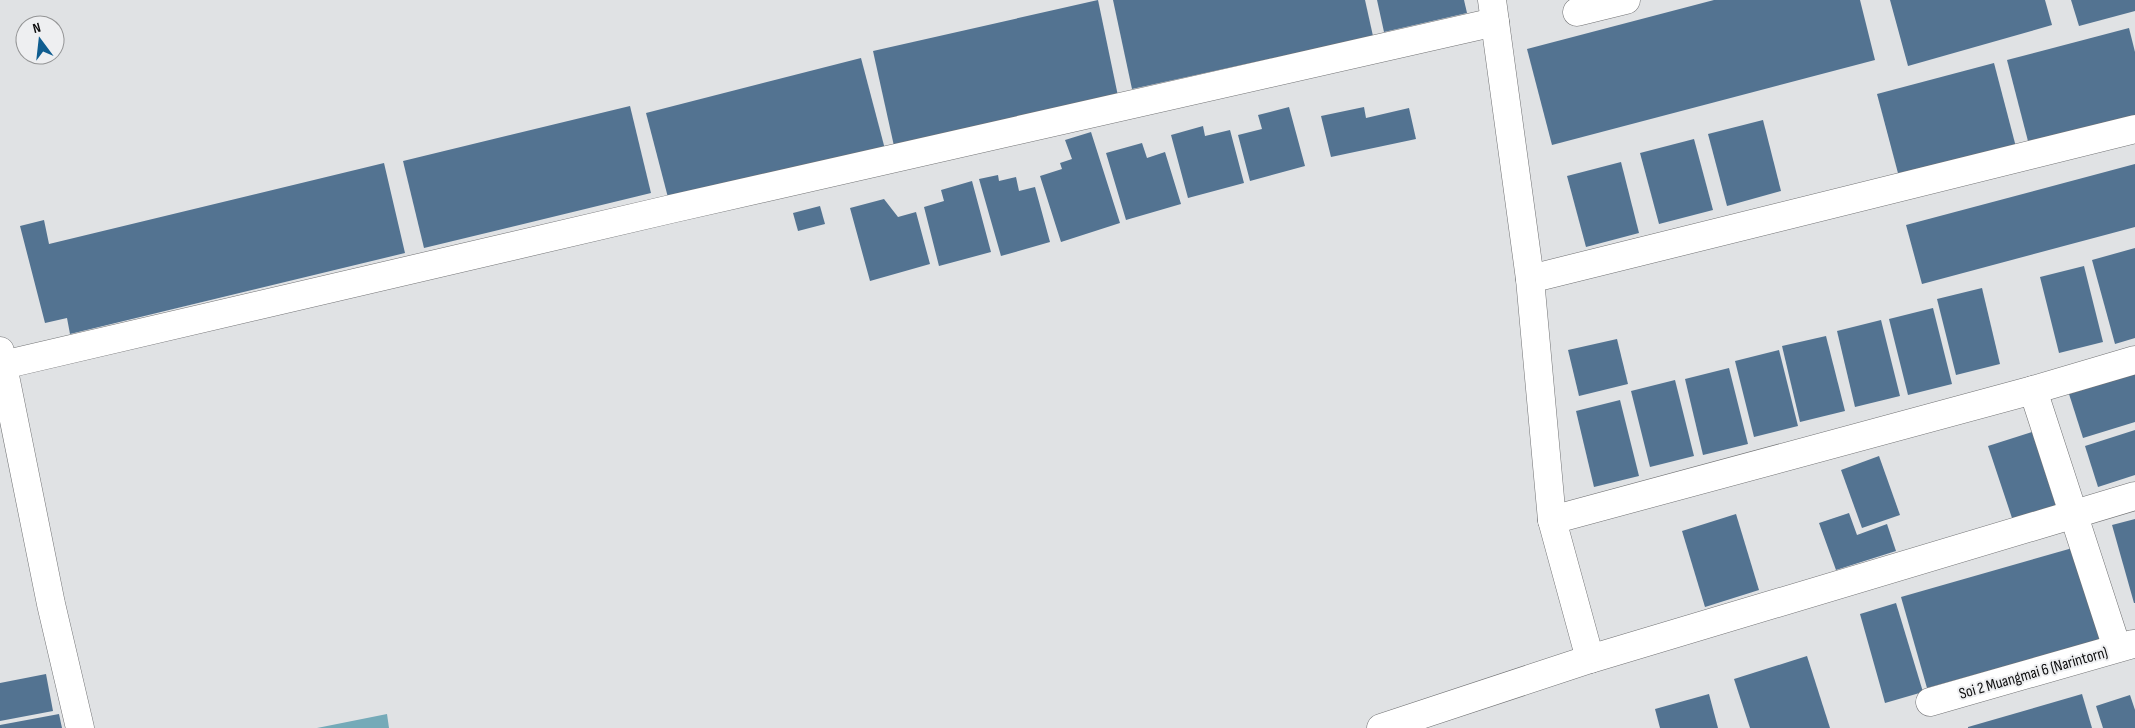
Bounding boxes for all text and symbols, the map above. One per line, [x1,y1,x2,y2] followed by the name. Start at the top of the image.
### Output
[15,15,65,65] north arrow
[31,19,43,37] text: N
[1957,643,2110,704] street label: Soi 2 Muangmai 6 (Narintorn)

